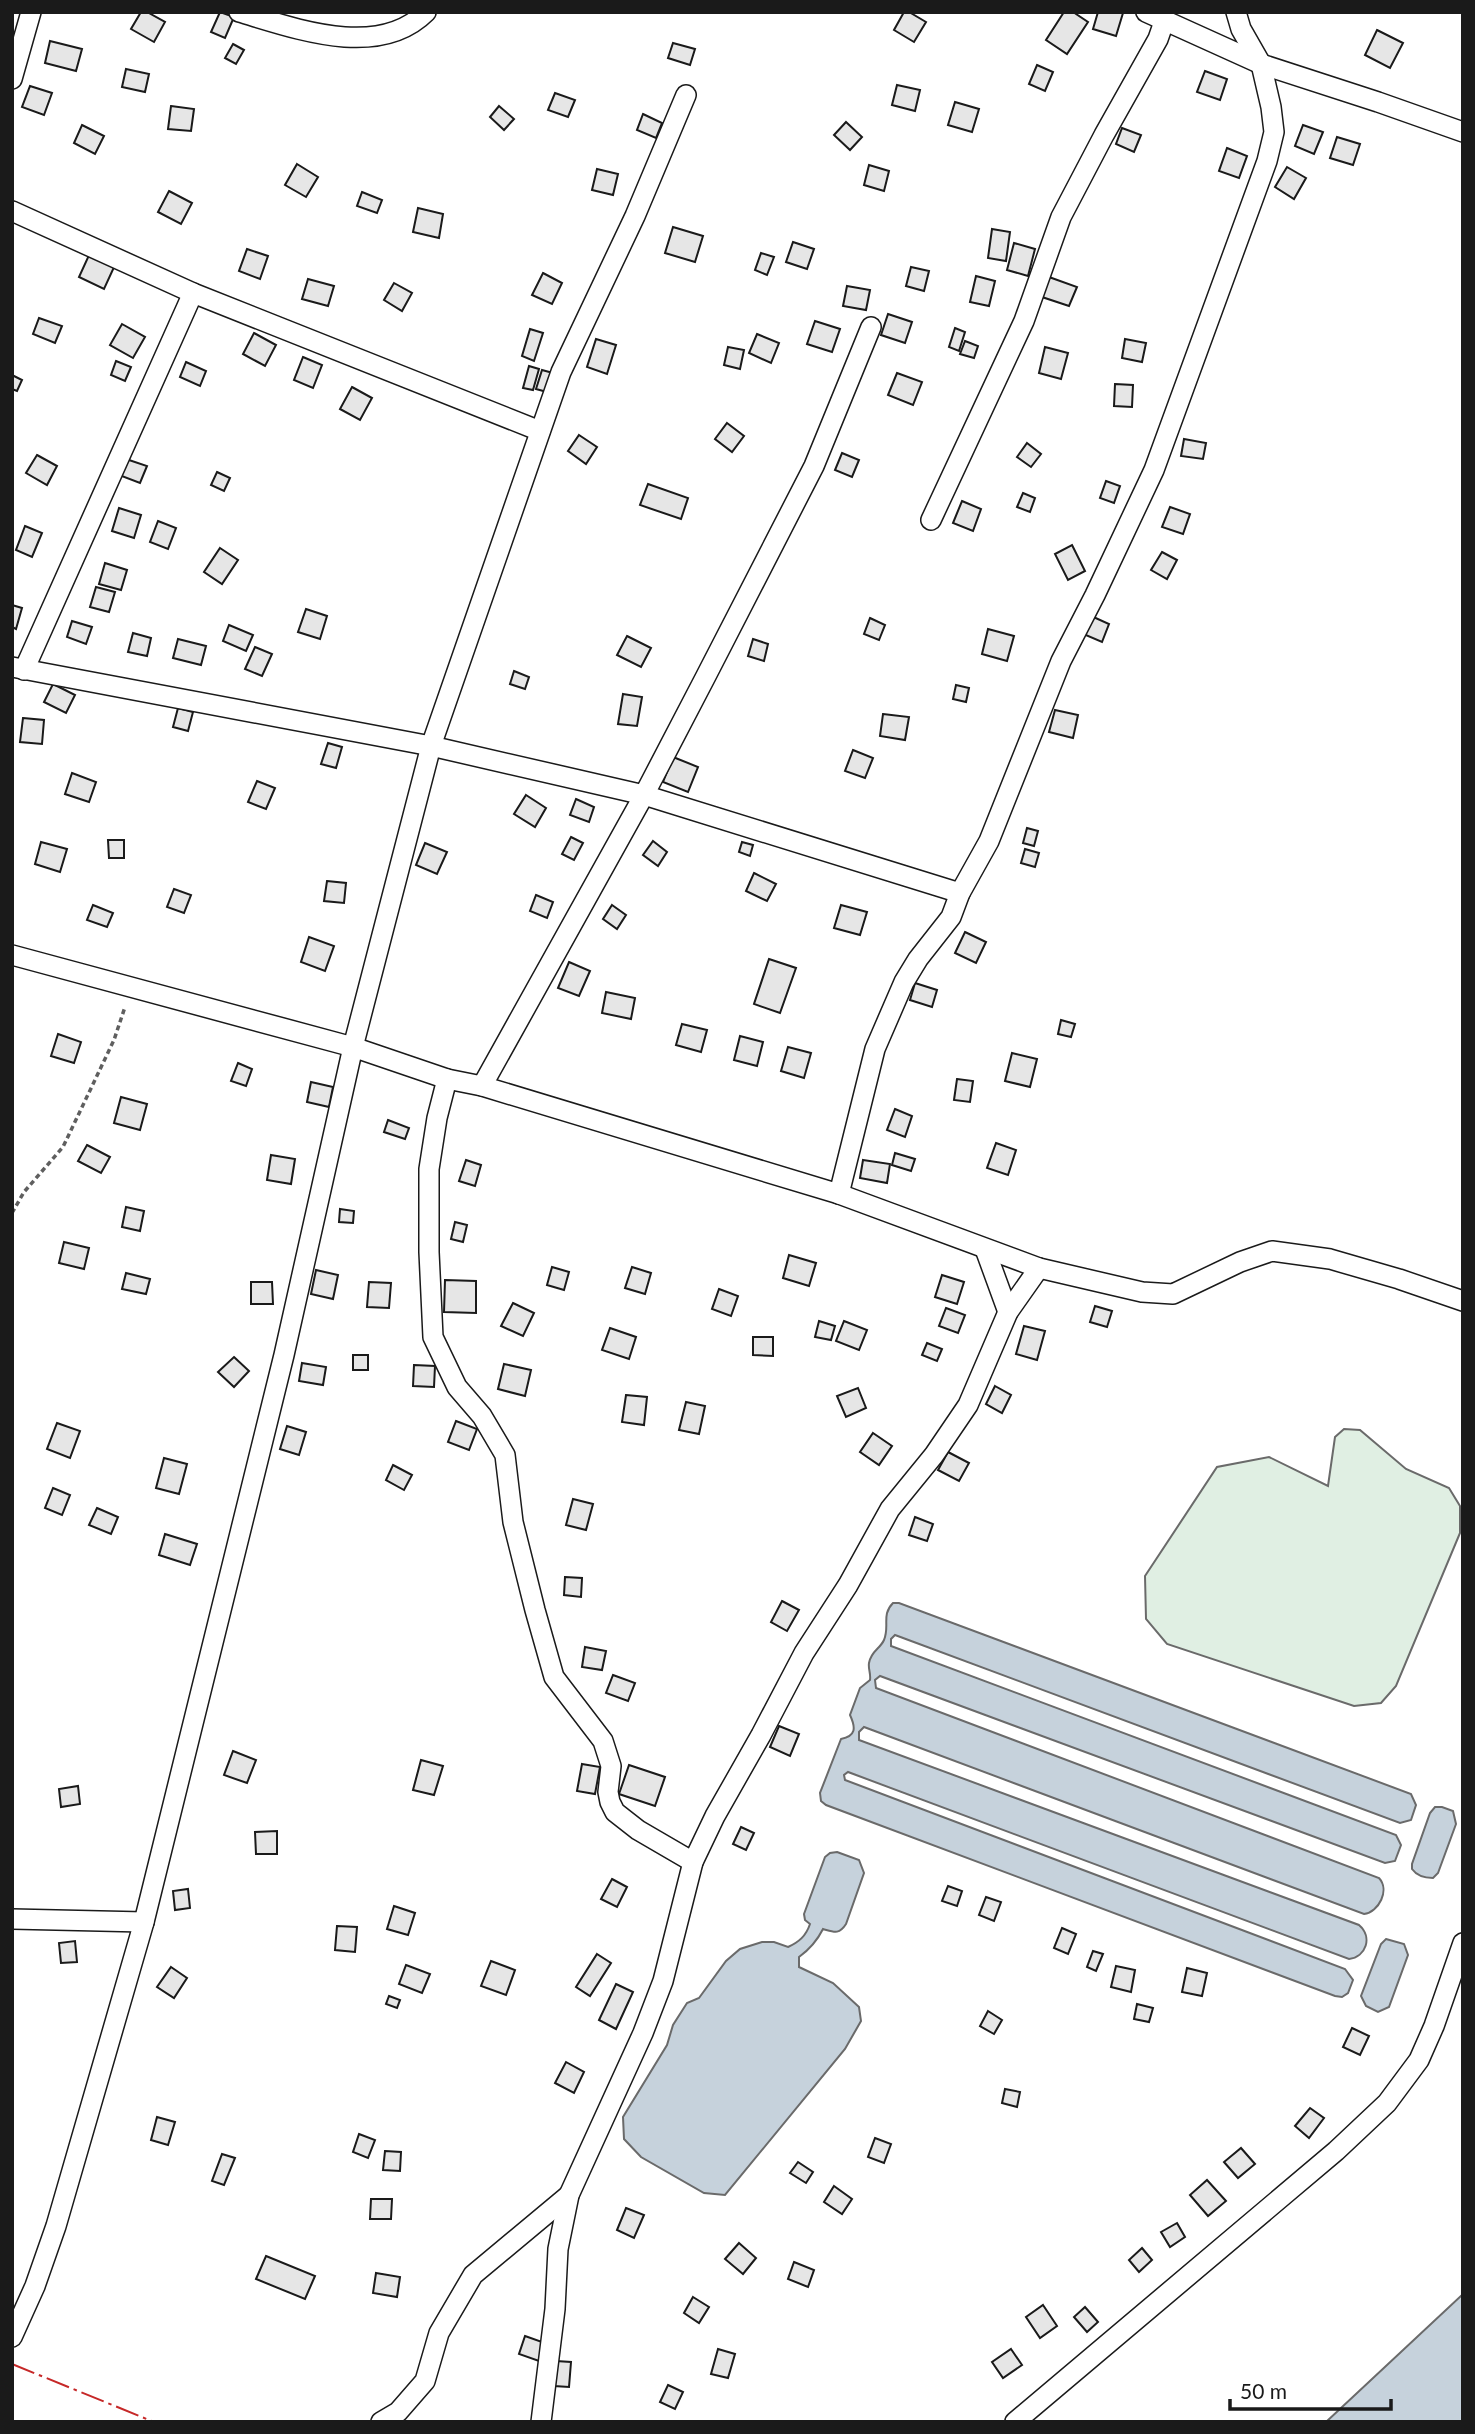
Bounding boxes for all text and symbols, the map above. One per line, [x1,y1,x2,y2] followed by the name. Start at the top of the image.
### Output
[1230,2368,1391,2412] scale bar
[1240,2378,1287,2403] text: 50 m

